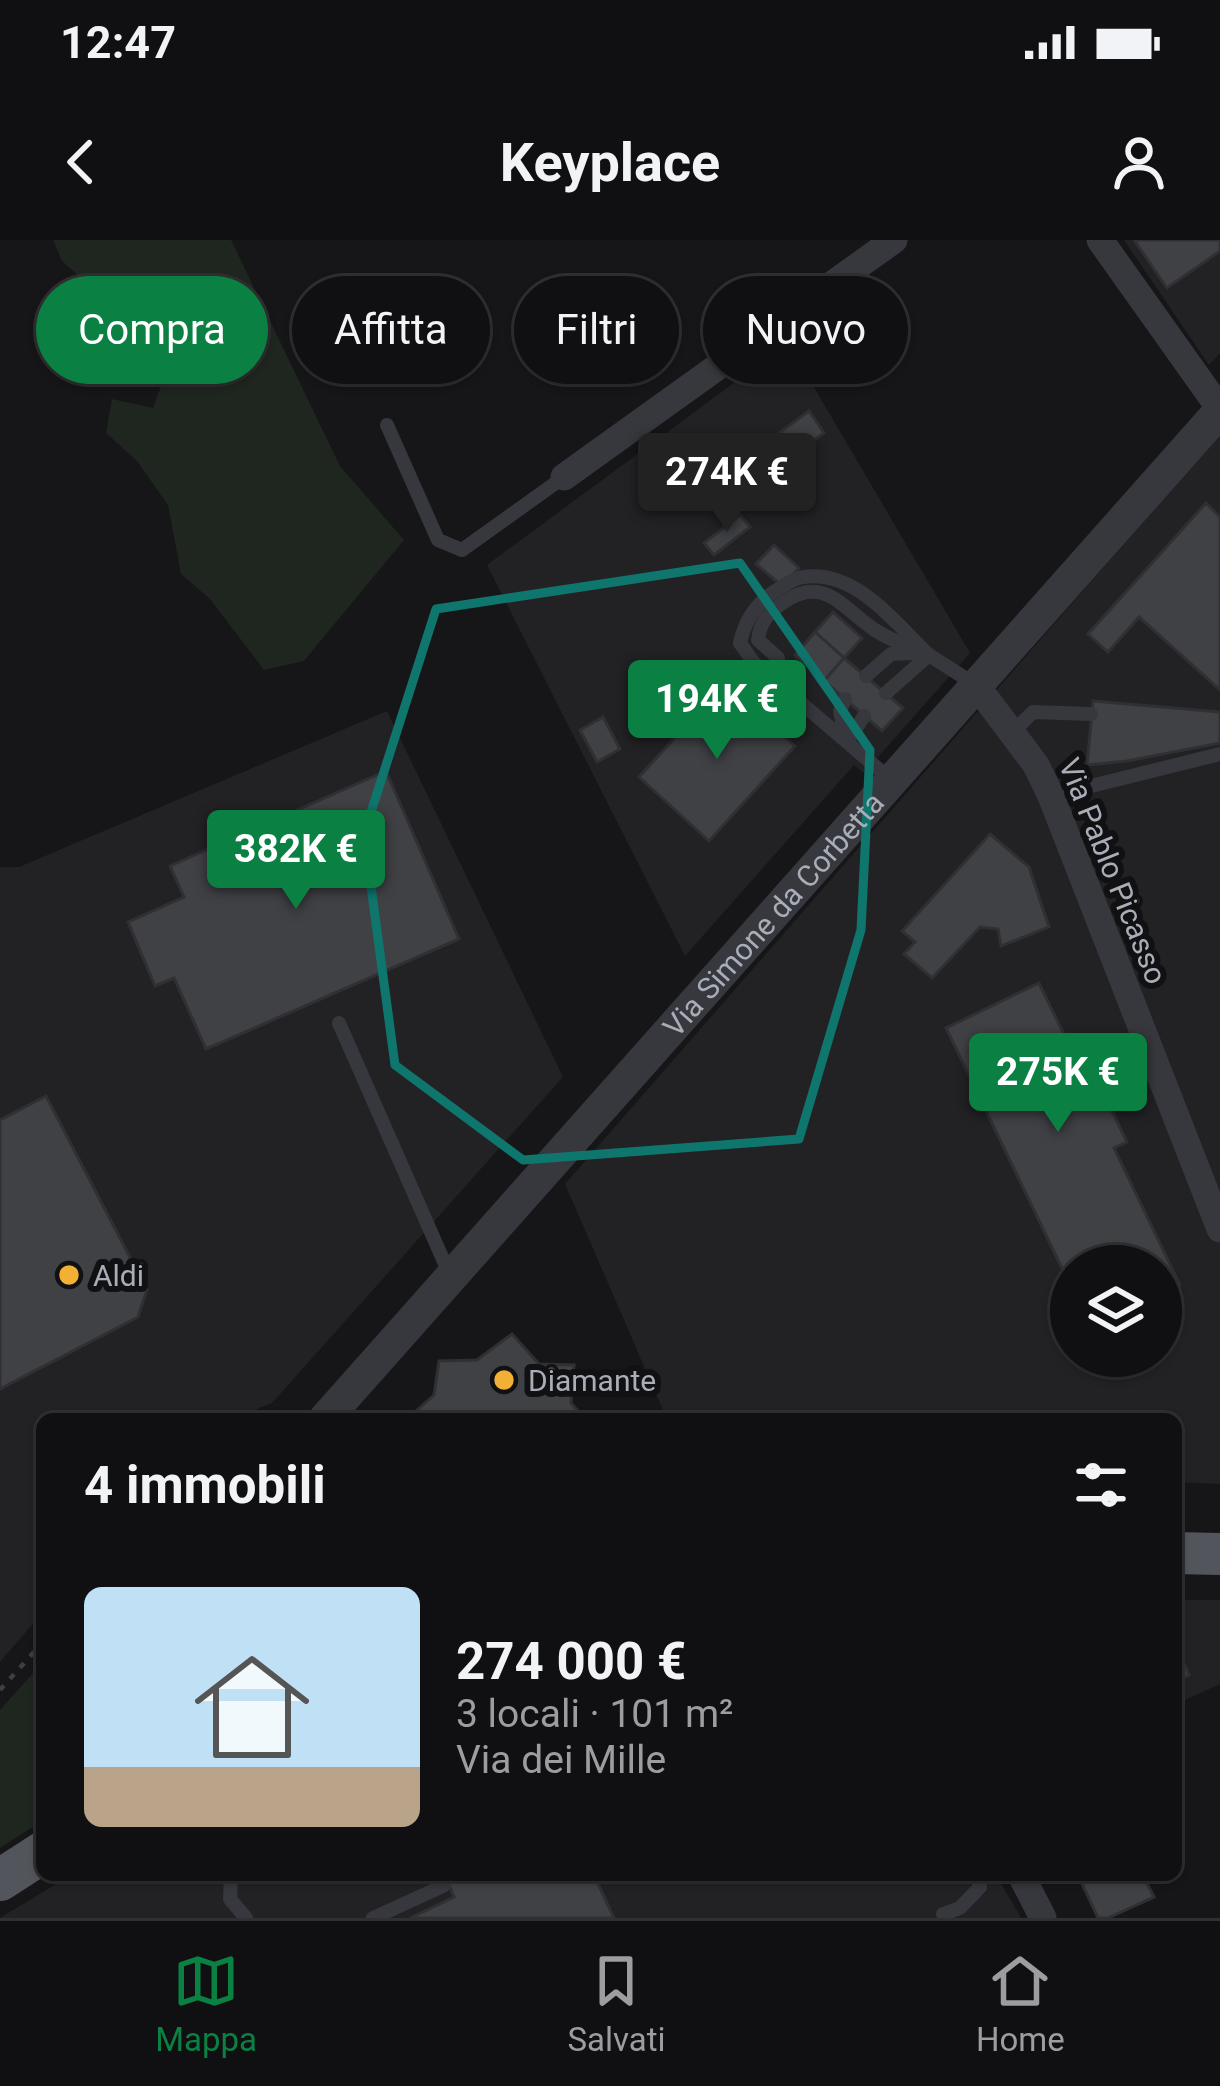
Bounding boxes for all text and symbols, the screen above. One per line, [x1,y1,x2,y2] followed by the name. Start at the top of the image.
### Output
[60,16,176,69] text: 12:47
[48,129,114,195] icon: back
[1106,129,1172,195] icon: person
[500,131,720,194] text: Keyplace
[36,276,268,384] chip: Compra
[292,276,490,384] chip: Affitta
[514,276,679,384] chip: Filtri
[703,276,908,384] chip: Nuovo
[629,433,825,535] pin: 274K €
[665,449,789,495] text: 274K €
[619,660,815,762] pin: 194K €
[655,676,779,722] text: 194K €
[1052,753,1174,989] street label: Via Pablo Picasso
[656,785,891,1044] street label: Via Simone da Corbetta
[198,810,394,912] pin: 382K €
[234,826,358,872] text: 382K €
[960,1033,1156,1135] pin: 275K €
[996,1049,1120,1095] text: 275K €
[1050,1245,1182,1377] map controls
[1050,1245,1182,1377] button: layers
[93,1258,144,1293] place label: Aldi
[56,1262,82,1288] marker: Aldi
[528,1363,656,1398] place label: Diamante
[491,1367,517,1393] marker: Diamante
[1068,1452,1134,1518] icon: filters
[84,1456,326,1515] text: 4 immobili
[456,1632,686,1691] text: 274 000 €
[180,1635,324,1779] icon: home
[456,1691,733,1737] text: 3 locali · 101 m²
[456,1737,666,1783] text: Via dei Mille
[155,1948,257,2059] tab: Mappa
[567,1948,666,2059] tab: Salvati
[976,1948,1065,2059] tab: Home

